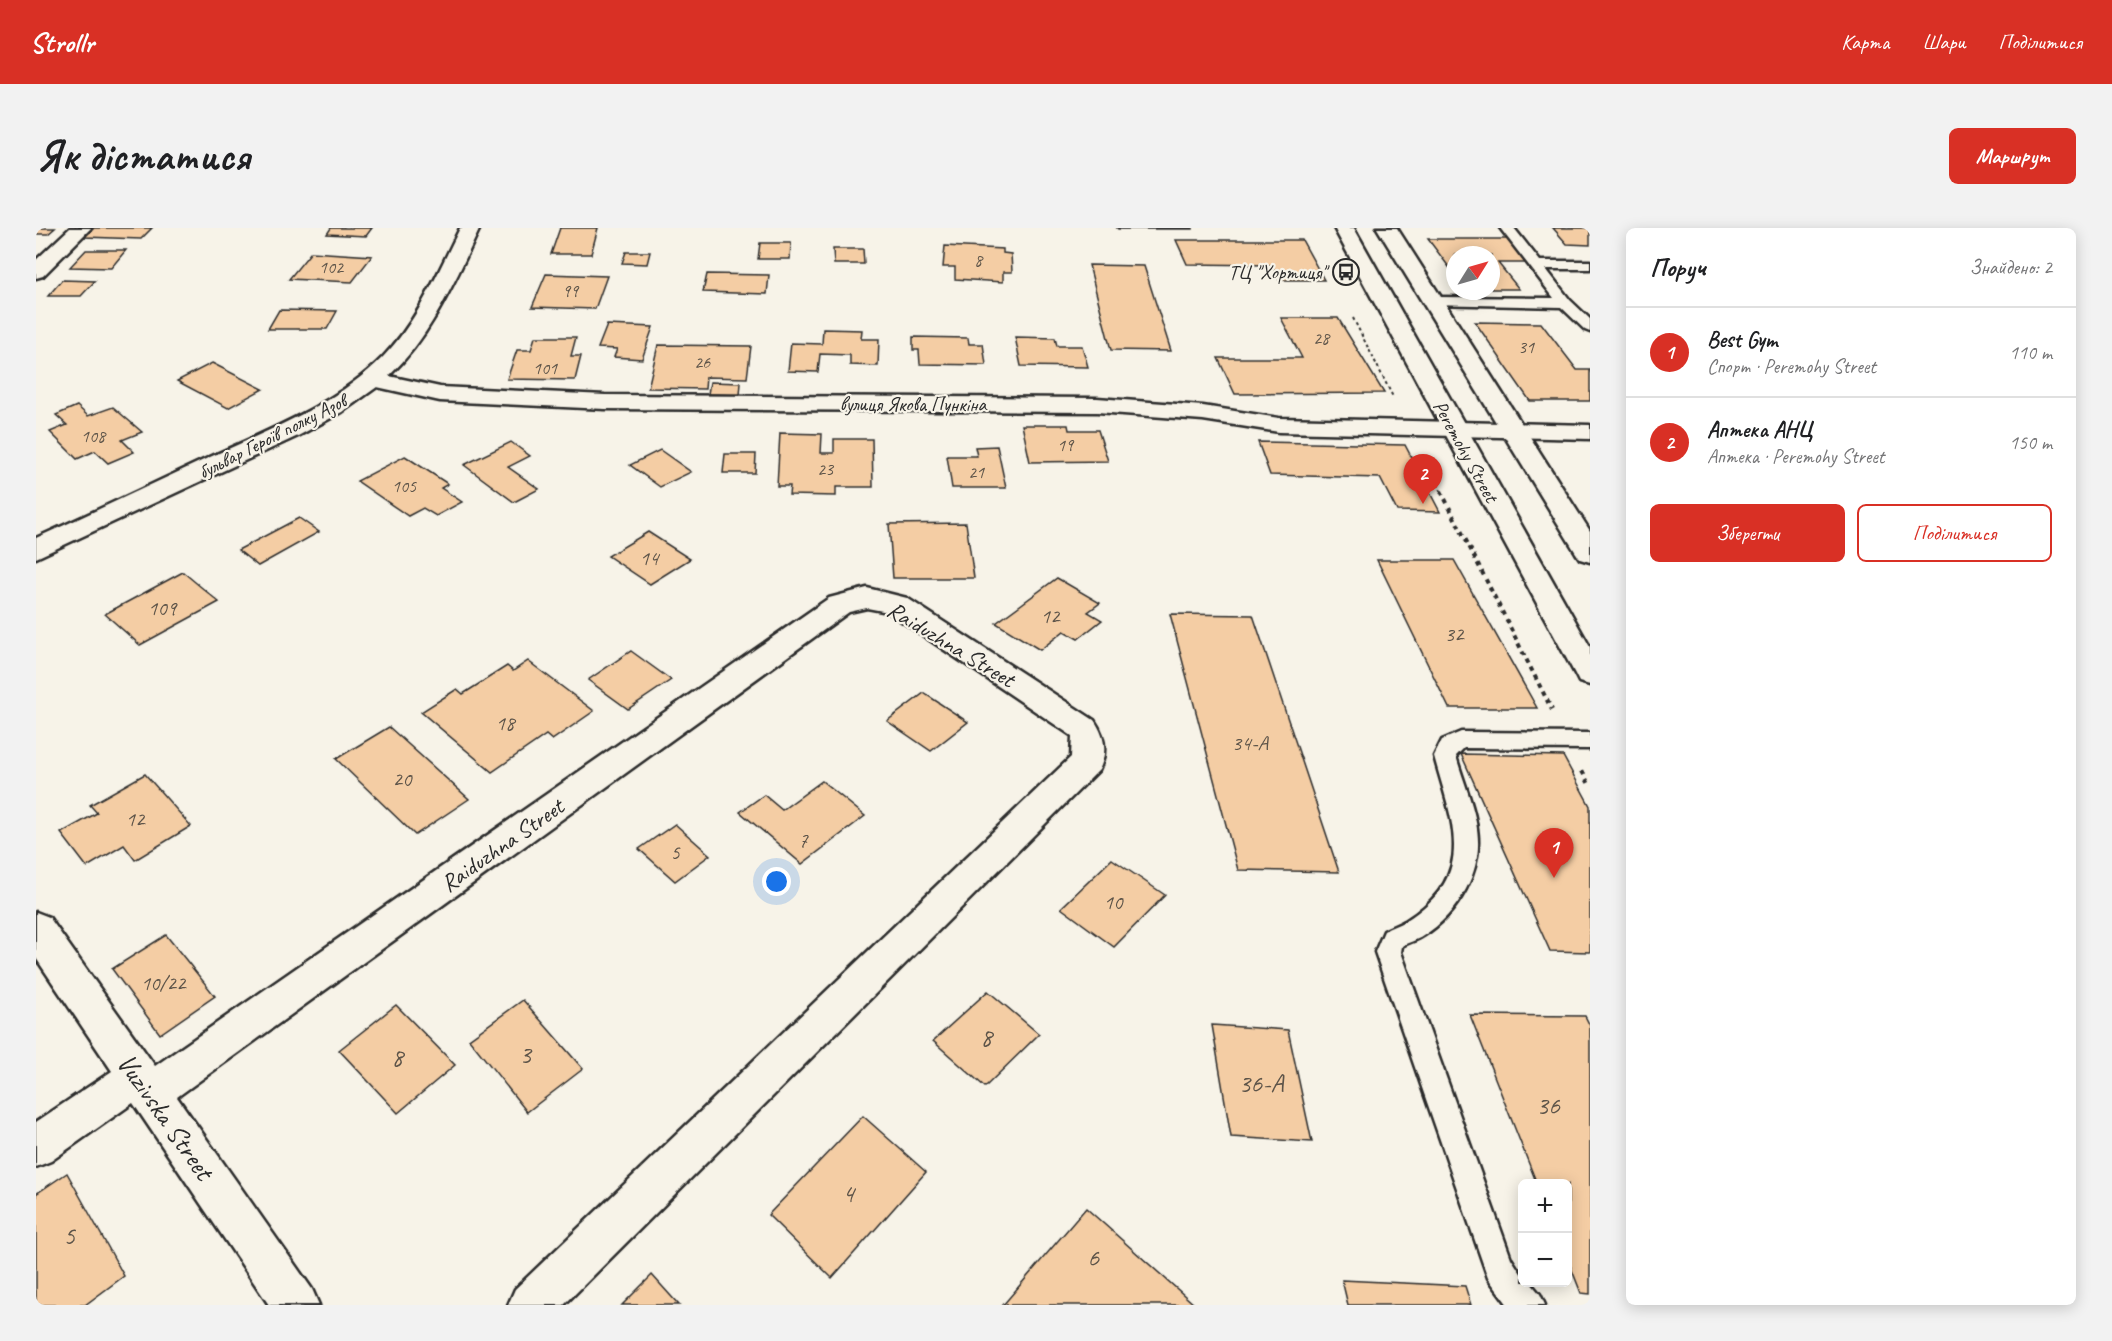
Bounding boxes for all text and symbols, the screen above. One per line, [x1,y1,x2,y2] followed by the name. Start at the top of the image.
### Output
[30,25,94,60] text: Strollr
[1841,29,1889,55] text: Карта
[1922,29,1966,55] text: Шари
[1999,29,2082,55] text: Поділитися
[1949,128,2076,184] button: Маршрут
[36,130,250,183] text: Як дістатися
[1446,246,1500,300] north arrow
[974,249,984,271] house number: 8
[1650,251,1706,284] text: Поруч
[1970,255,2052,280] text: Знайдено: 2
[319,256,345,278] house number: 102
[1331,257,1361,287] bus stop icon: ТЦ "Хортиця"
[1229,260,1330,285] place label: ТЦ "Хортиця"
[562,280,580,302] house number: 99
[1707,326,1777,354] text: Best Gym
[1313,327,1331,349] house number: 28
[1518,336,1535,358] house number: 31
[1665,340,1674,365] text: 1
[2009,340,2052,365] text: 110 m
[694,351,711,373] house number: 26
[1707,354,1876,379] text: Спорт · Peremohy Street
[533,357,558,379] house number: 101
[194,387,354,485] street label: бульвар Героїв полку Азов
[840,392,988,417] street label: вулиця Якова Пункіна
[1427,396,1505,508] street label: Peremohy Street
[1707,416,1813,444] text: Аптека АНЦ
[81,425,107,447] house number: 108
[1665,430,1674,455] text: 2
[2009,430,2052,455] text: 150 m
[1057,434,1075,456] house number: 19
[1707,444,1884,469] text: Аптека · Peremohy Street
[1404,454,1442,504] pin: 2
[817,458,835,480] house number: 23
[968,461,985,483] house number: 21
[392,475,417,497] house number: 105
[1650,504,1845,562] button: Зберегти
[1857,504,2052,562] button: Поділитися
[640,545,661,571] house number: 14
[882,594,1022,695] street label: Raiduzhna Street
[148,595,178,621] house number: 109
[1041,603,1061,629] house number: 12
[1445,621,1465,647] house number: 32
[496,710,517,736] house number: 18
[1232,730,1270,756] house number: 34-А
[393,766,413,792] house number: 20
[435,790,571,898] street label: Raiduzhna Street
[126,806,146,832] house number: 12
[798,827,809,853] house number: 7
[1534,828,1574,878] pin: 1
[670,839,681,865] house number: 5
[762,867,791,896] your location
[1104,889,1124,915] house number: 10
[141,970,187,996] house number: 10/22
[980,1021,994,1054] house number: 8
[519,1038,533,1071] house number: 3
[391,1041,405,1074] house number: 8
[109,1047,223,1188] street label: Vuzivska Street
[1239,1067,1285,1100] house number: 36-А
[1536,1089,1561,1122] house number: 36
[842,1177,856,1210] house number: 4
[1518,1179,1572,1287] map controls
[1518,1179,1572,1233] button: +
[63,1219,76,1252] house number: 5
[1518,1233,1572,1287] button: −
[1087,1241,1100,1274] house number: 6

